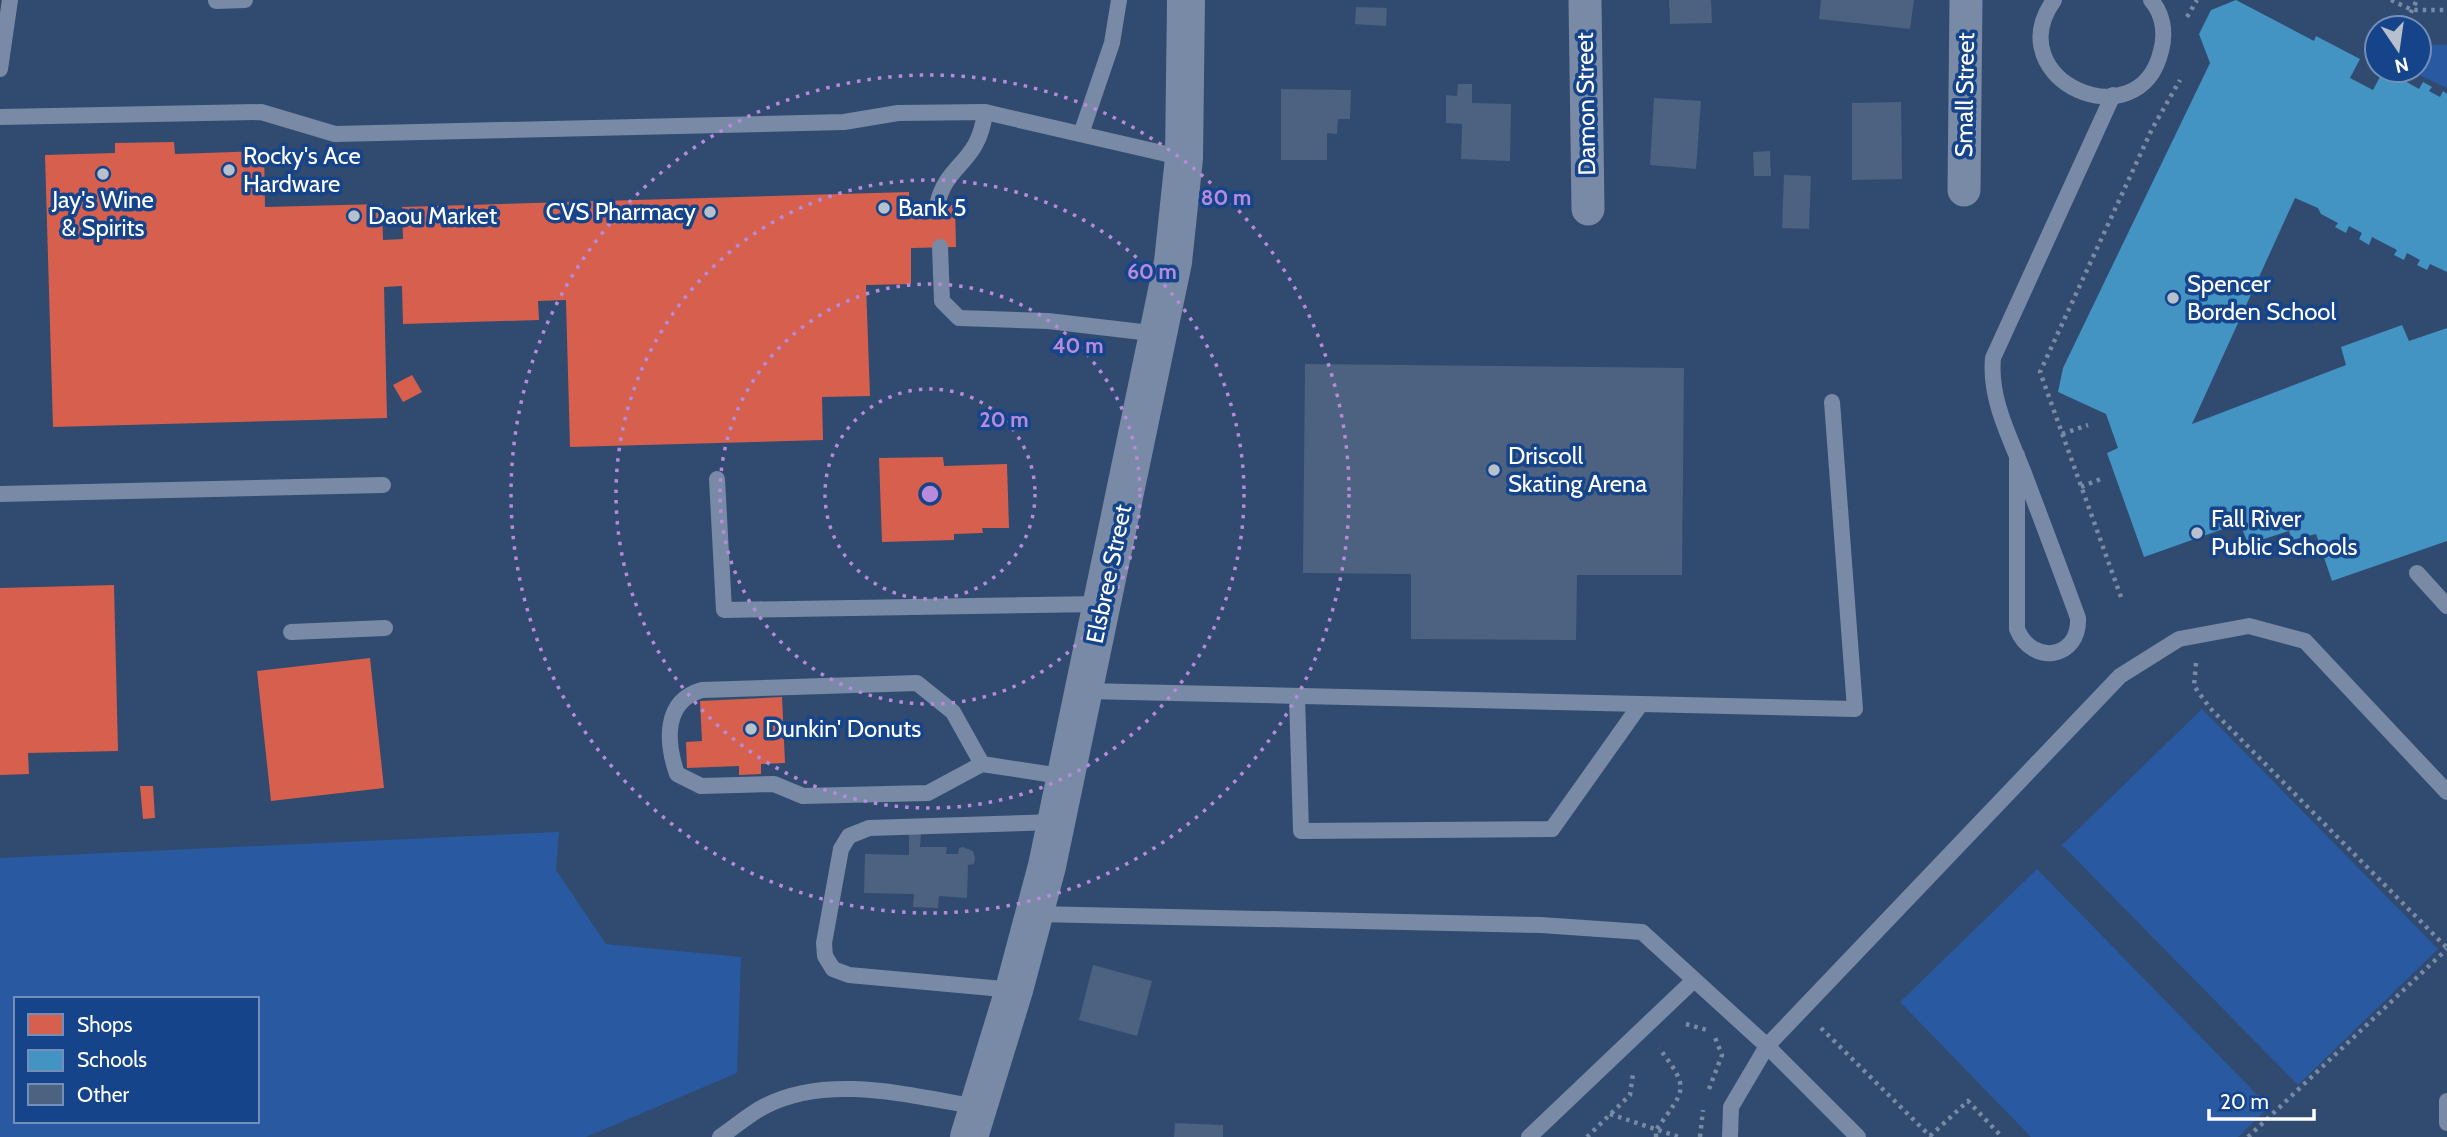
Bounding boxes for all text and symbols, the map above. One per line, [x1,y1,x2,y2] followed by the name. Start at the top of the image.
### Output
[2363,14,2433,84] north arrow
[1570,32,1601,176] street label: Damon Street
[1949,32,1980,158] street label: Small Street
[2393,52,2411,78] text: N
[243,141,361,198] place label: Rocky's Ace Hardware
[221,162,237,178] marker: Rocky's Ace Hardware
[95,166,111,182] marker: Jay's Wine & Spirits
[51,185,154,242] place label: Jay's Wine & Spirits
[1201,185,1251,210] text: 80 m
[898,193,966,222] place label: Bank 5
[546,197,696,226] place label: CVS Pharmacy
[876,200,892,216] marker: Bank 5
[368,201,497,230] place label: Daou Market
[702,204,718,220] marker: CVS Pharmacy
[346,208,362,224] marker: Daou Market
[1127,259,1177,284] text: 60 m
[2187,269,2337,326] place label: Spencer Borden School
[2165,290,2181,306] marker: Spencer Borden School
[1053,333,1103,358] text: 40 m
[980,407,1028,432] text: 20 m
[1508,441,1647,498] place label: Driscoll Skating Arena
[1486,462,1502,478] marker: Driscoll Skating Arena
[918,482,942,506] centre of rings
[1080,502,1137,646] street label: Elsbree Street
[2211,504,2358,561] place label: Fall River Public Schools
[2189,525,2205,541] marker: Fall River Public Schools
[765,714,921,743] place label: Dunkin' Donuts
[743,721,759,737] marker: Dunkin' Donuts
[14,997,259,1123] legend
[77,1012,133,1037] text: Shops
[77,1047,147,1072] text: Schools
[2209,1078,2314,1122] scale bar
[77,1082,129,1107] text: Other
[2220,1089,2269,1114] text: 20 m

